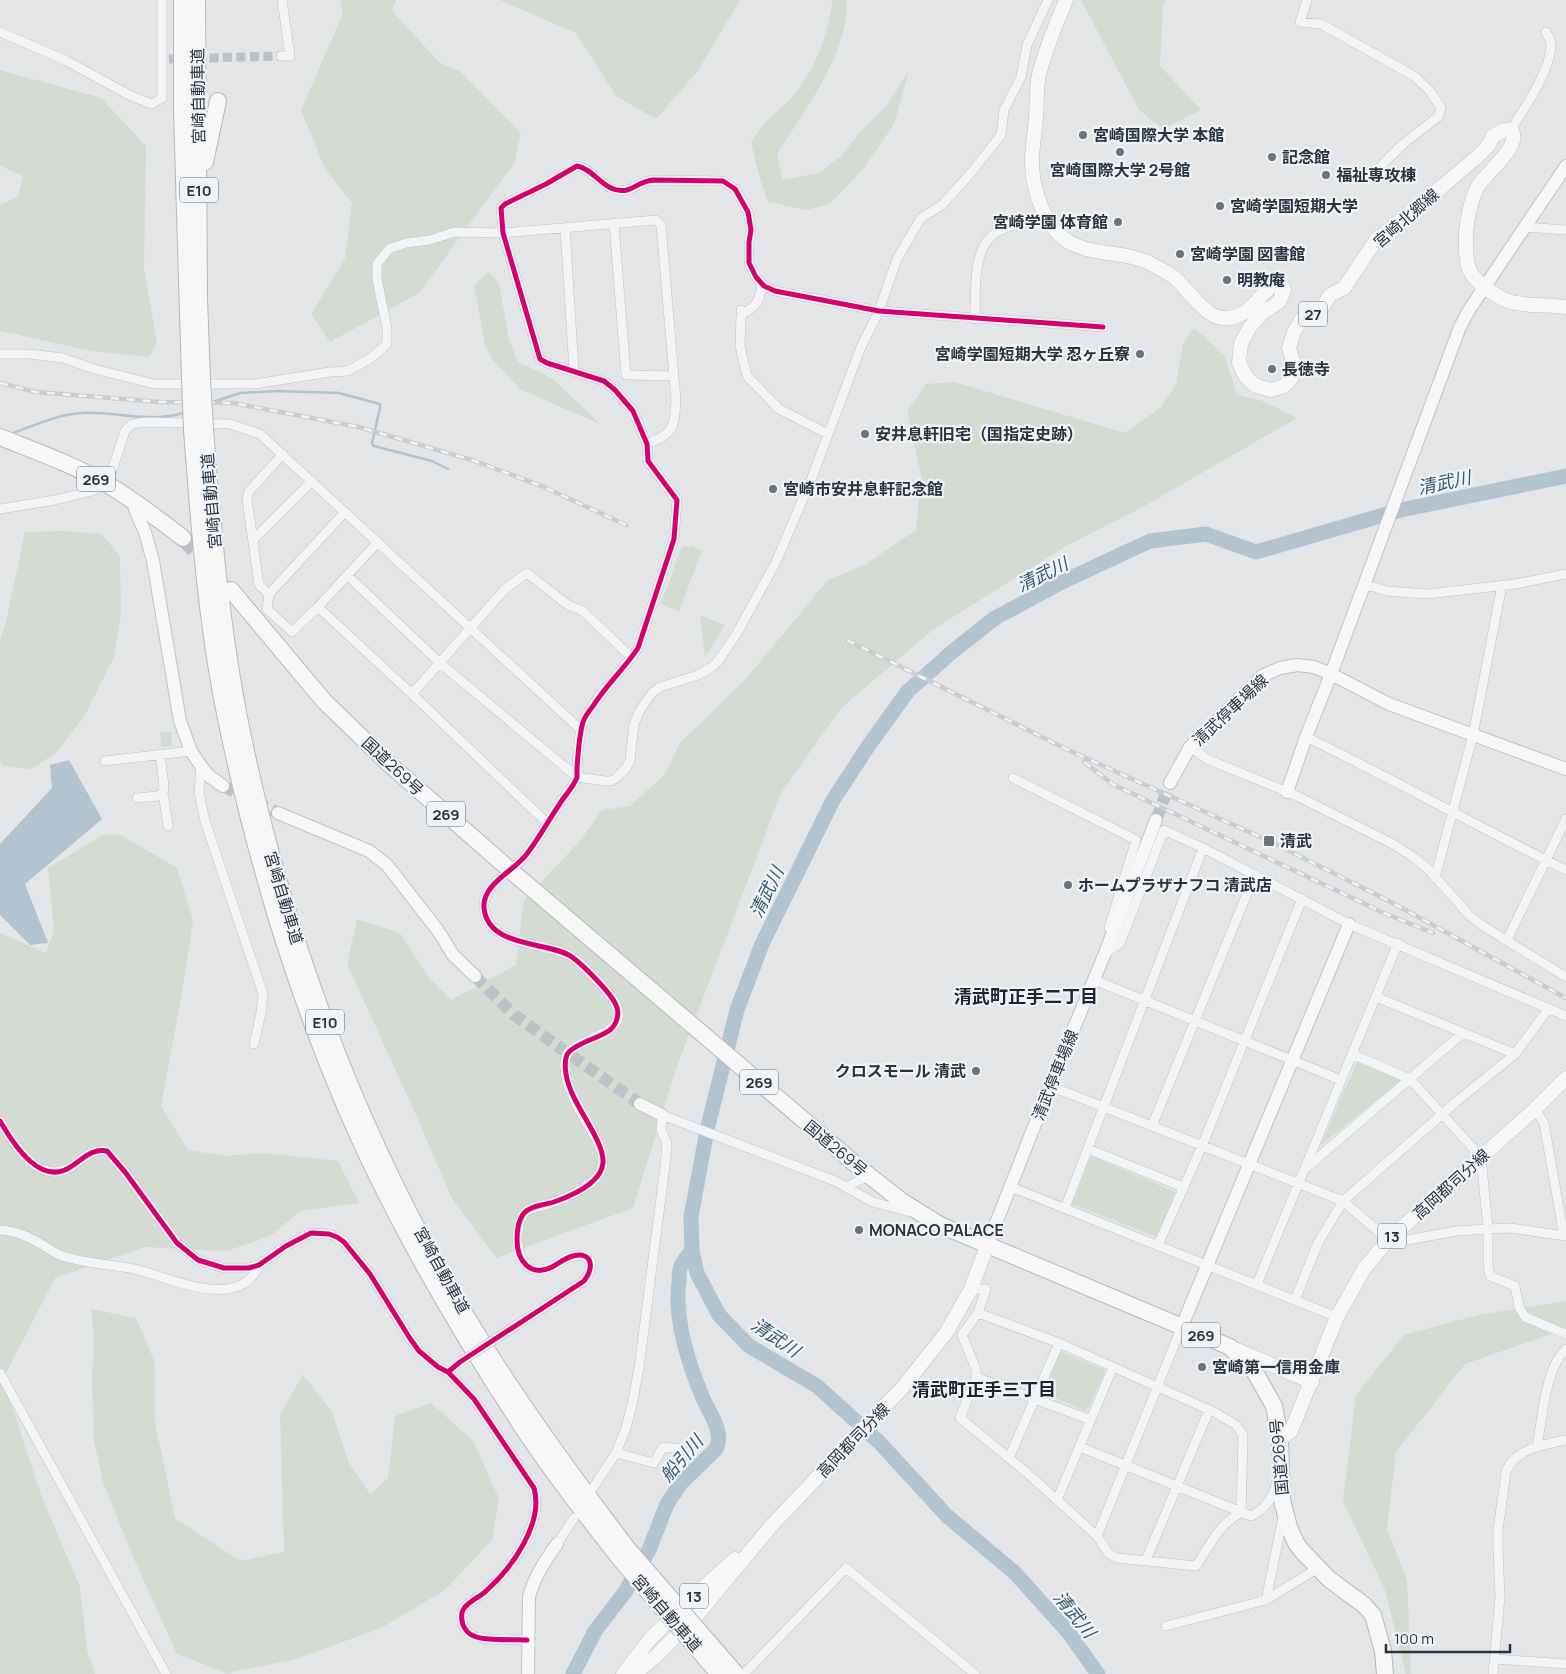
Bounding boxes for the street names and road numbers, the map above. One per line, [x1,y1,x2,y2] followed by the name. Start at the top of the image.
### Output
[186,48,210,144] street label: 宮崎自動車道
[180,178,218,202] road number: E10
[1369,183,1443,253] street label: 宮崎北郷線
[1299,302,1327,326] road number: 27
[196,452,226,550] street label: 宮崎自動車道
[77,466,115,492] road number: 269
[1187,669,1273,751] street label: 清武停車場線
[357,732,429,800] street label: 国道269号
[427,802,465,826] road number: 269
[259,849,309,947] street label: 宮崎自動車道
[306,1010,344,1034] road number: E10
[1027,1026,1083,1124] street label: 清武停車場線
[740,1070,778,1094] road number: 269
[800,1115,872,1181] street label: 国道269号
[1408,1144,1494,1224] street label: 高岡都司分線
[409,1223,475,1317] street label: 宮崎自動車道
[1378,1224,1406,1248] road number: 13
[1182,1322,1220,1348] road number: 269
[812,1398,894,1482] street label: 高岡都司分線
[1265,1418,1293,1496] street label: 国道269号
[627,1570,707,1656] street label: 宮崎自動車道
[680,1584,708,1608] road number: 13

